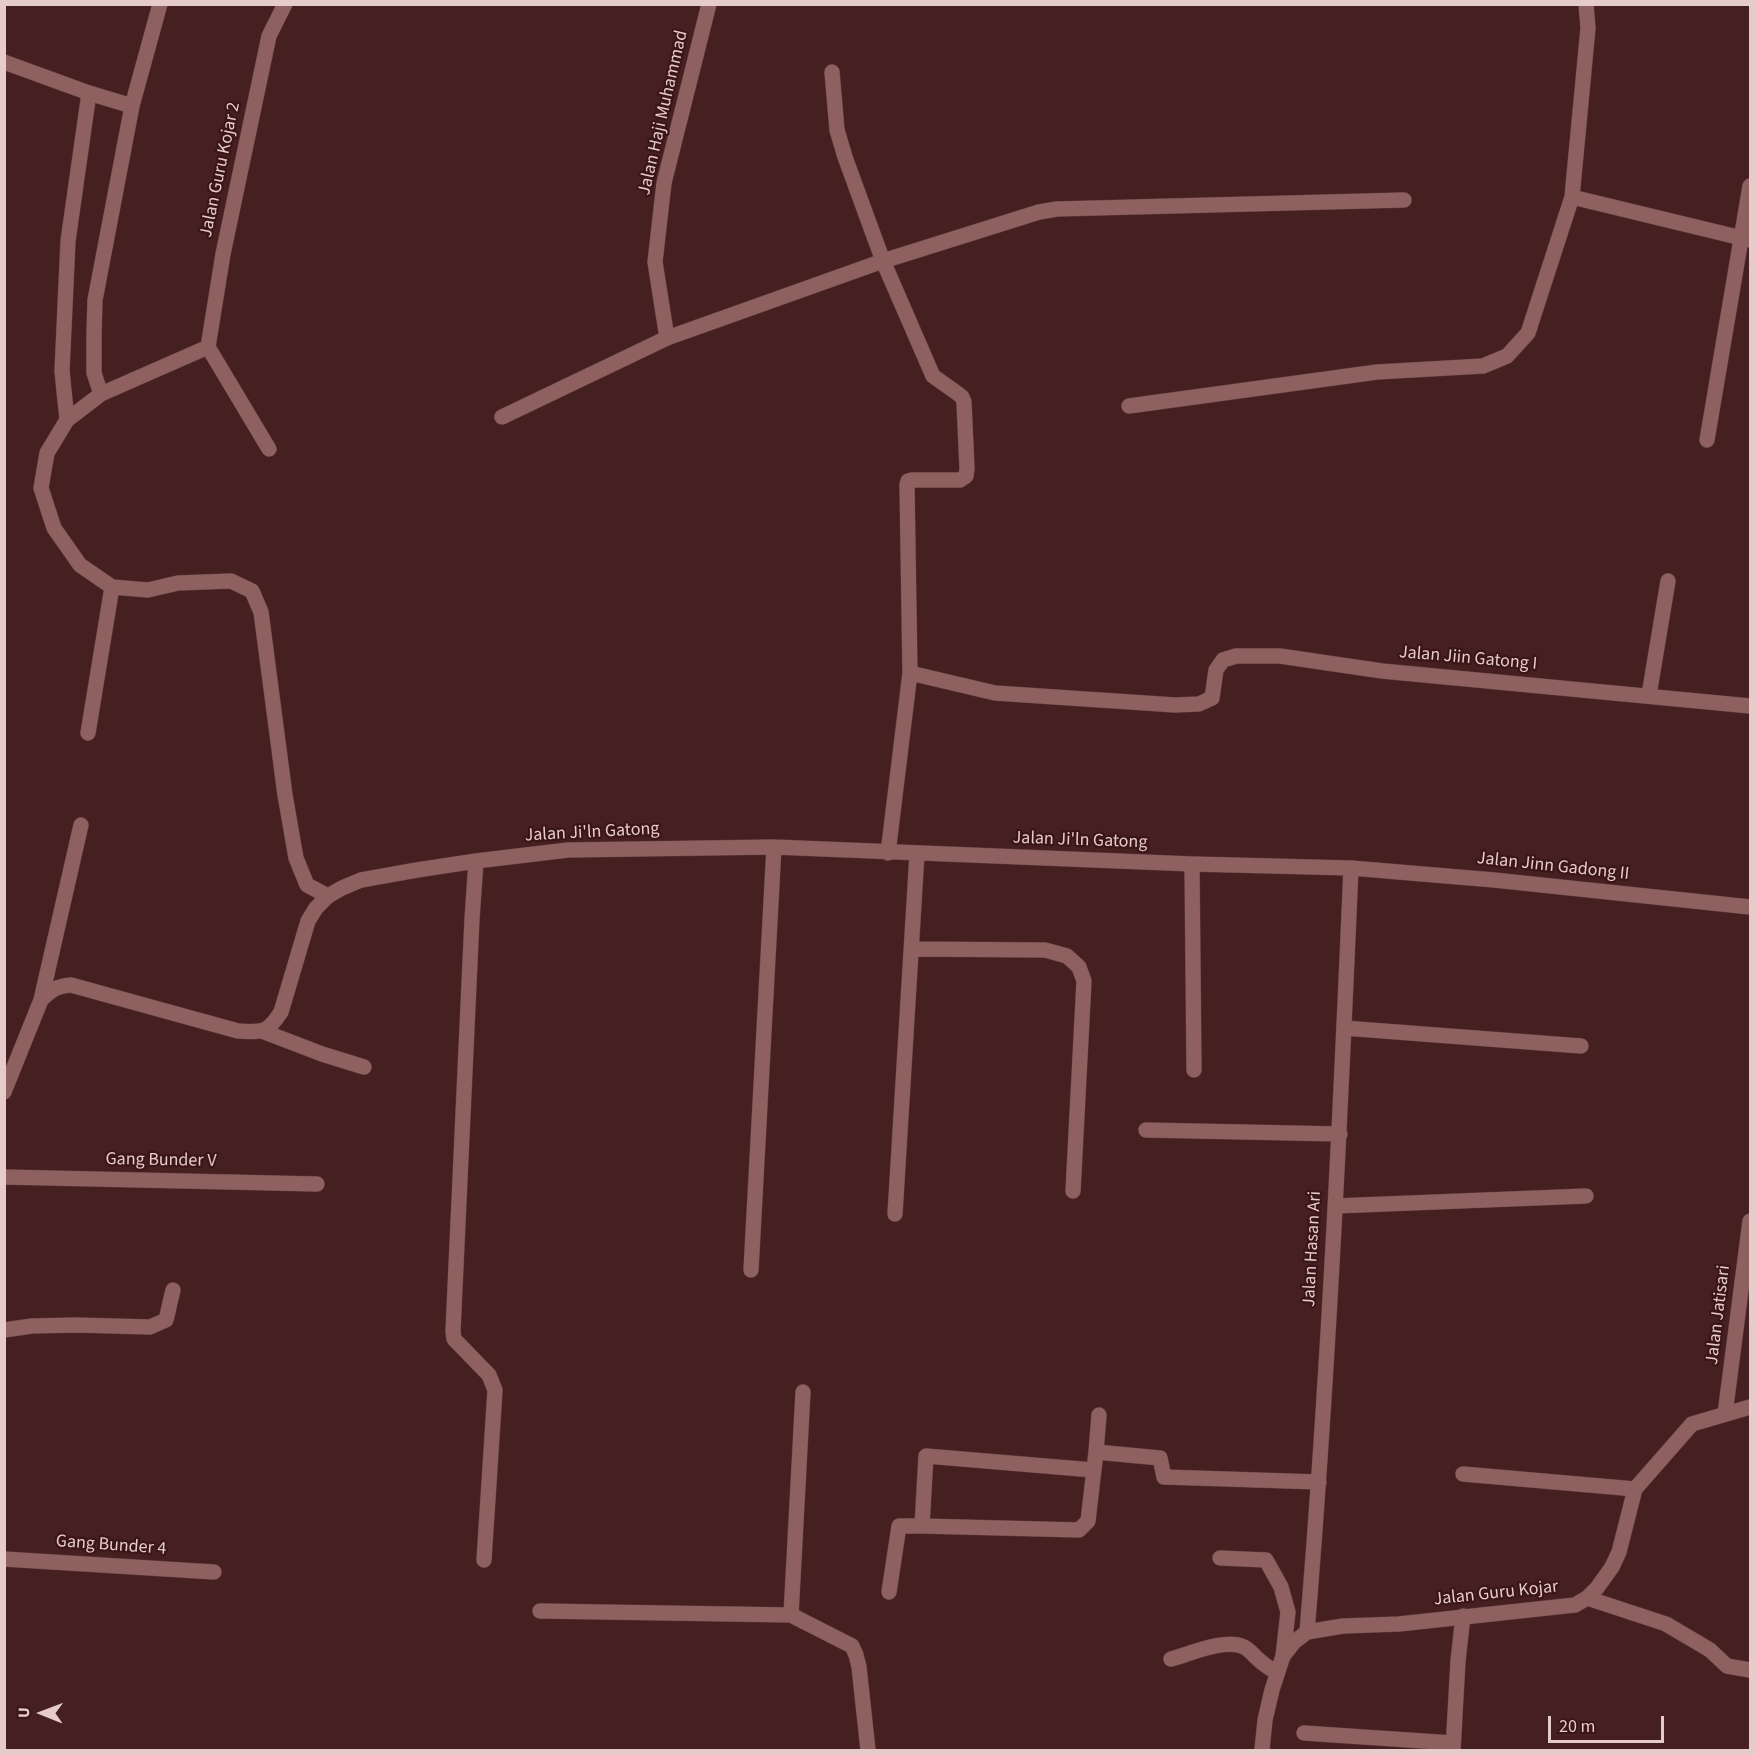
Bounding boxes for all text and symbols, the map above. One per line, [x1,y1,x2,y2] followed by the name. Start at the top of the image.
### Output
[634,28,694,198] street label: Jalan Haji Muhammad
[196,100,246,240] street label: Jalan Guru Kojar 2
[1398,642,1538,676] street label: Jalan Jiin Gatong I
[524,819,660,847] street label: Jalan Ji'ln Gatong
[1012,828,1148,854] street label: Jalan Ji'ln Gatong
[1476,848,1630,886] street label: Jalan Jinn Gadong II
[105,1149,217,1173] street label: Gang Bunder V
[1299,1190,1327,1308] street label: Jalan Hasan Ari
[1702,1264,1736,1366] street label: Jalan Jatisari
[55,1531,167,1561] street label: Gang Bunder 4
[1433,1577,1559,1611] street label: Jalan Guru Kojar
[12,1683,72,1743] north arrow
[1551,1704,1666,1742] scale bar
[13,1707,35,1718] text: U
[1559,1714,1595,1739] text: 20 m

